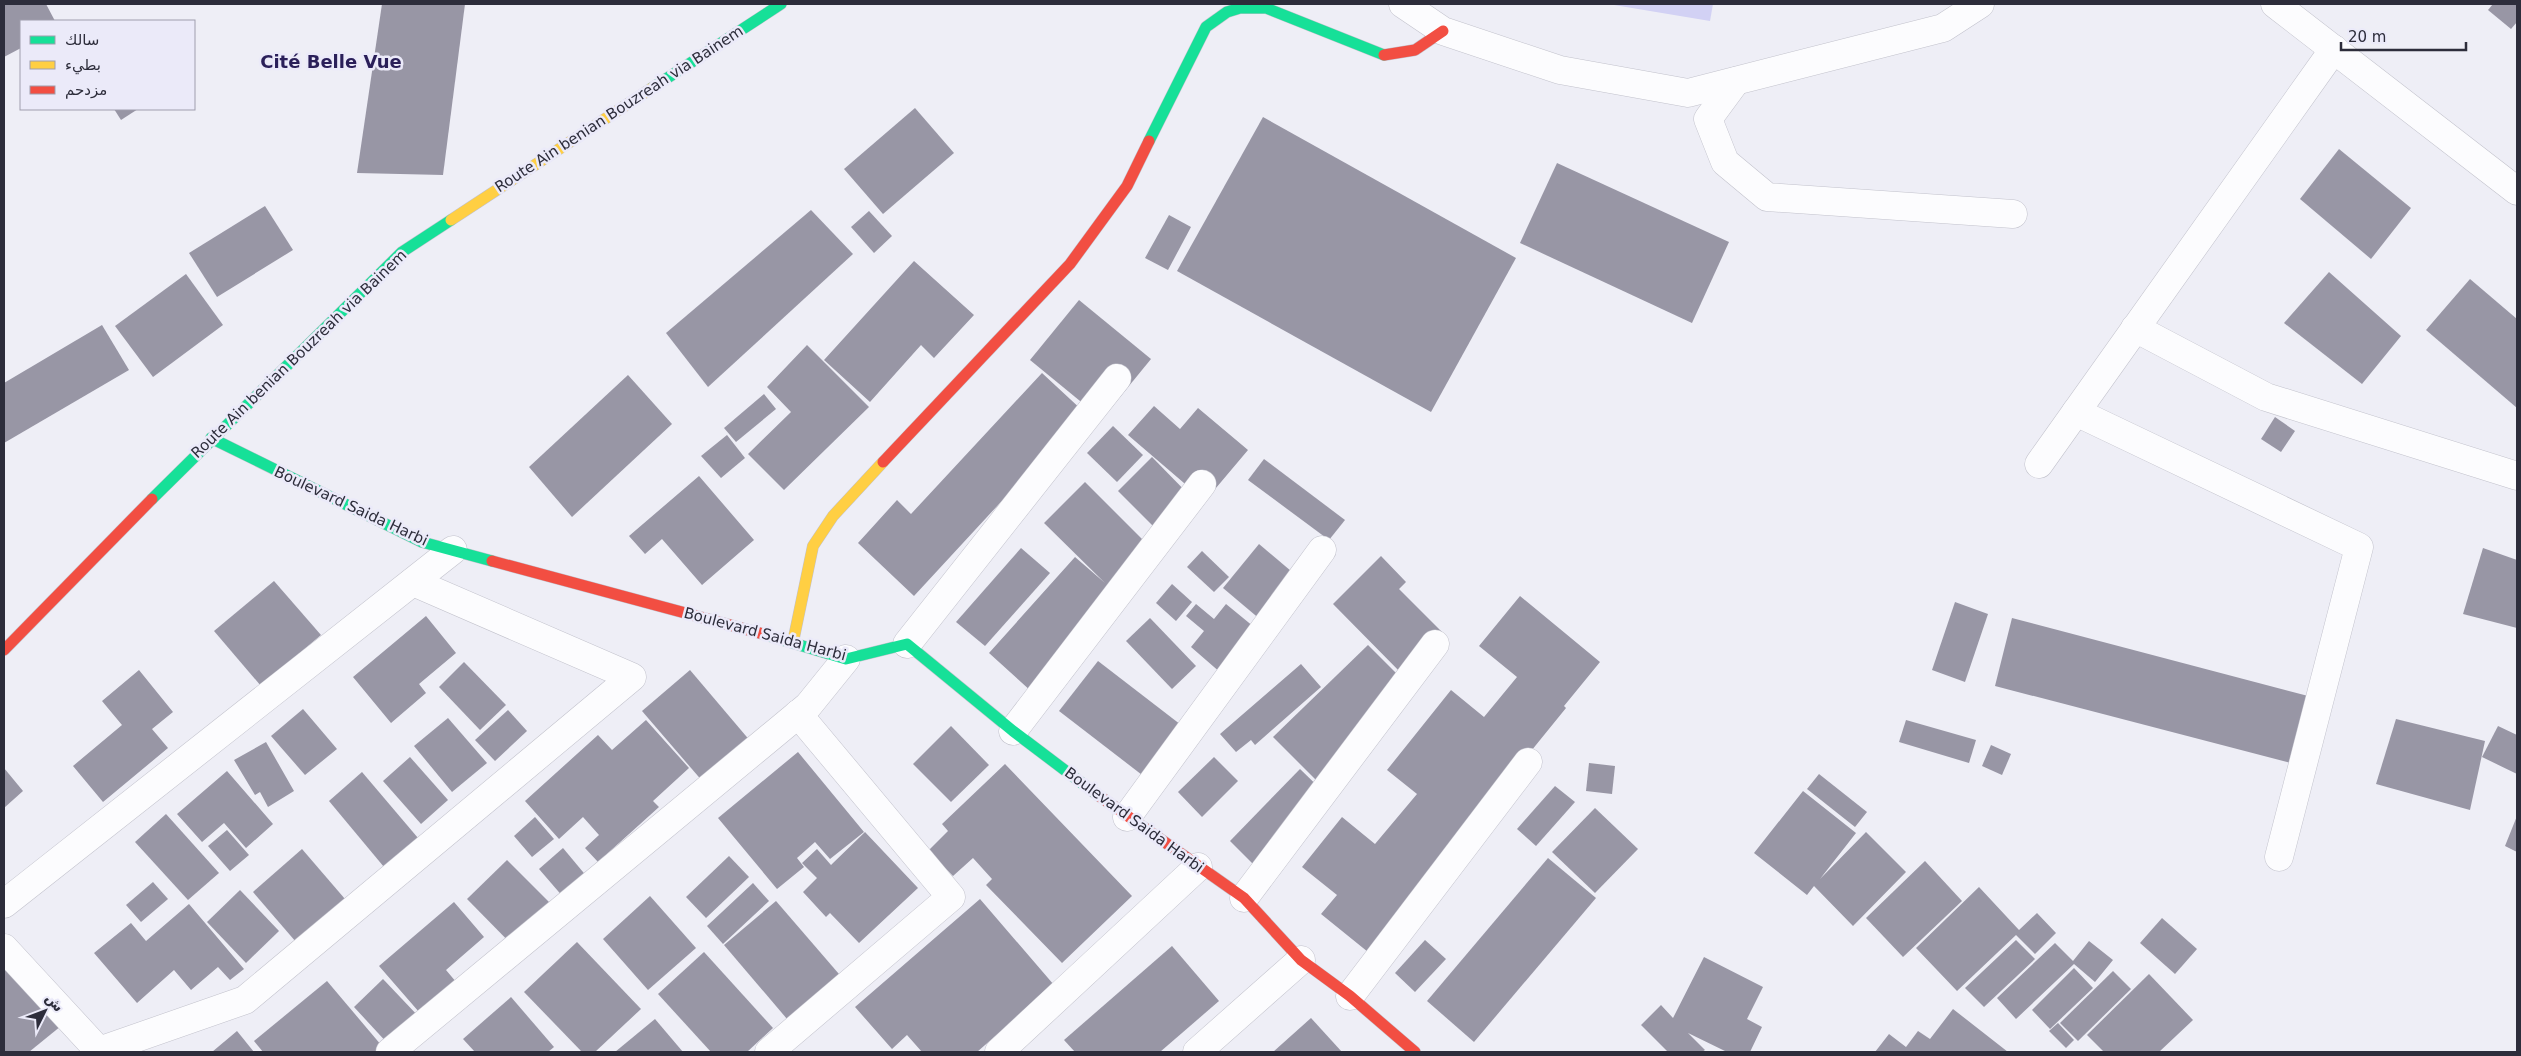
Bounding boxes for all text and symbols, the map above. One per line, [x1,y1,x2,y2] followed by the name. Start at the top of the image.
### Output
[20,20,195,110] legend
[2341,20,2466,52] scale bar
[492,22,746,196] street label: Route Ain benian Bouzreah via Bainem
[2348,28,2386,46] text: 20 m
[65,31,99,49] text: سالك
[260,51,402,72] district label: Cité Belle Vue
[65,56,101,75] text: بطيء
[65,81,107,99] text: مزدحم
[188,246,410,462] street label: Route Ain benian Bouzreah via Bainem
[271,462,431,550] street label: Boulevard Saida Harbi
[682,604,848,664] street label: Boulevard Saida Harbi
[1061,764,1207,876] street label: Boulevard Saida Harbi
[20,986,70,1036] north arrow
[42,990,67,1015] text: ش

